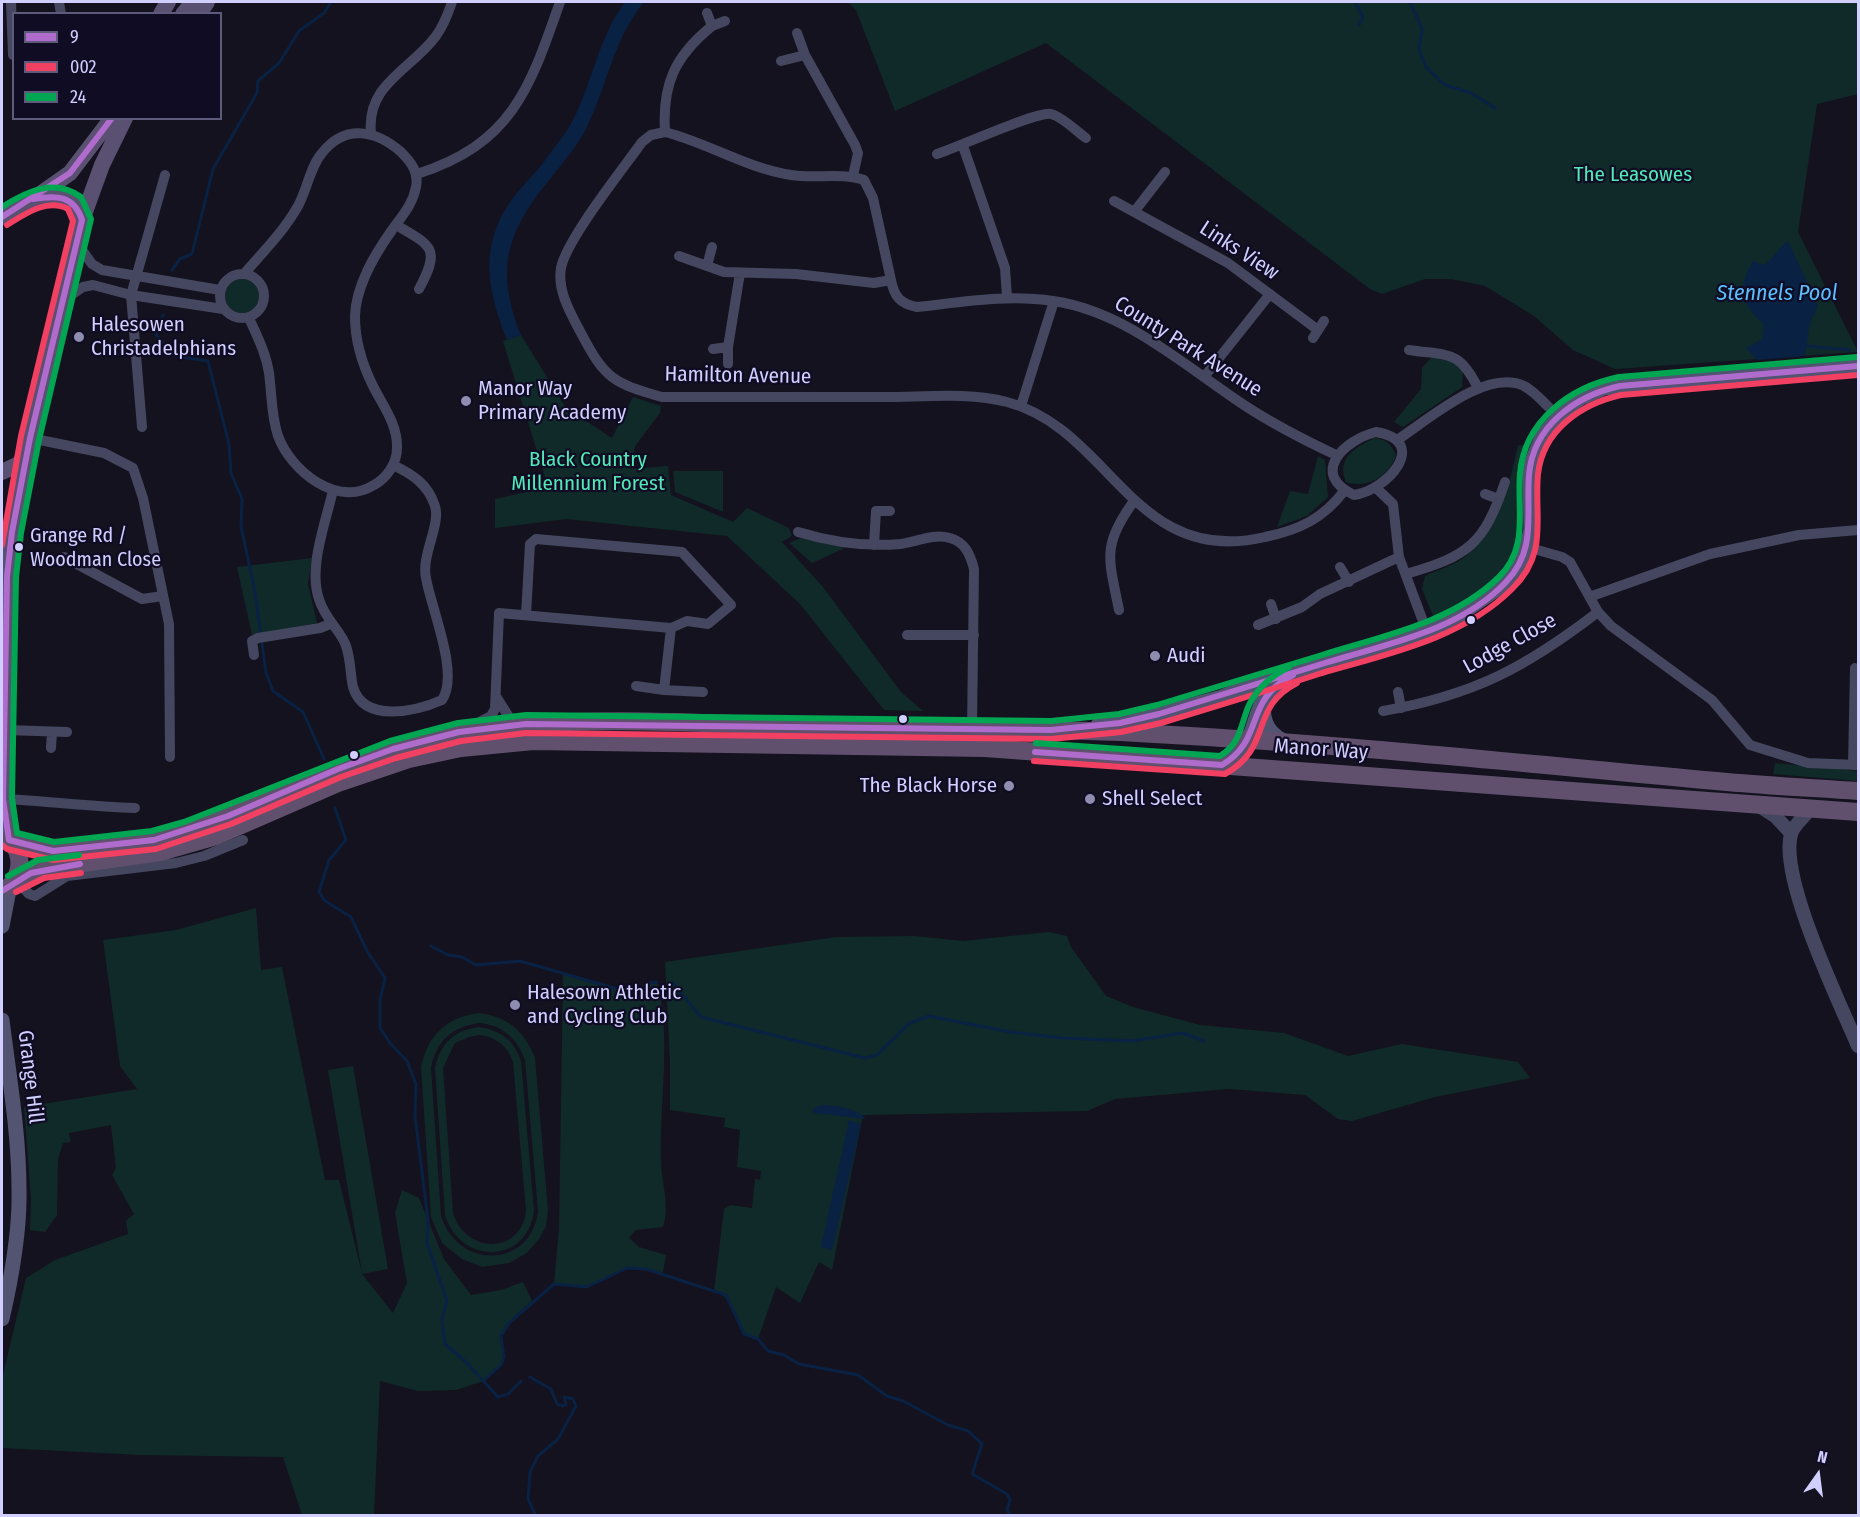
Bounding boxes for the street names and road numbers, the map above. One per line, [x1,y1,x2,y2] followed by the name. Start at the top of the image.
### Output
[1195,216,1283,286] street label: Links View
[1109,291,1267,403] street label: County Park Avenue
[664,362,812,390] street label: Hamilton Avenue
[1459,608,1561,680] street label: Lodge Close
[1273,734,1369,766] street label: Manor Way
[12,1029,48,1125] street label: Grange Hill

